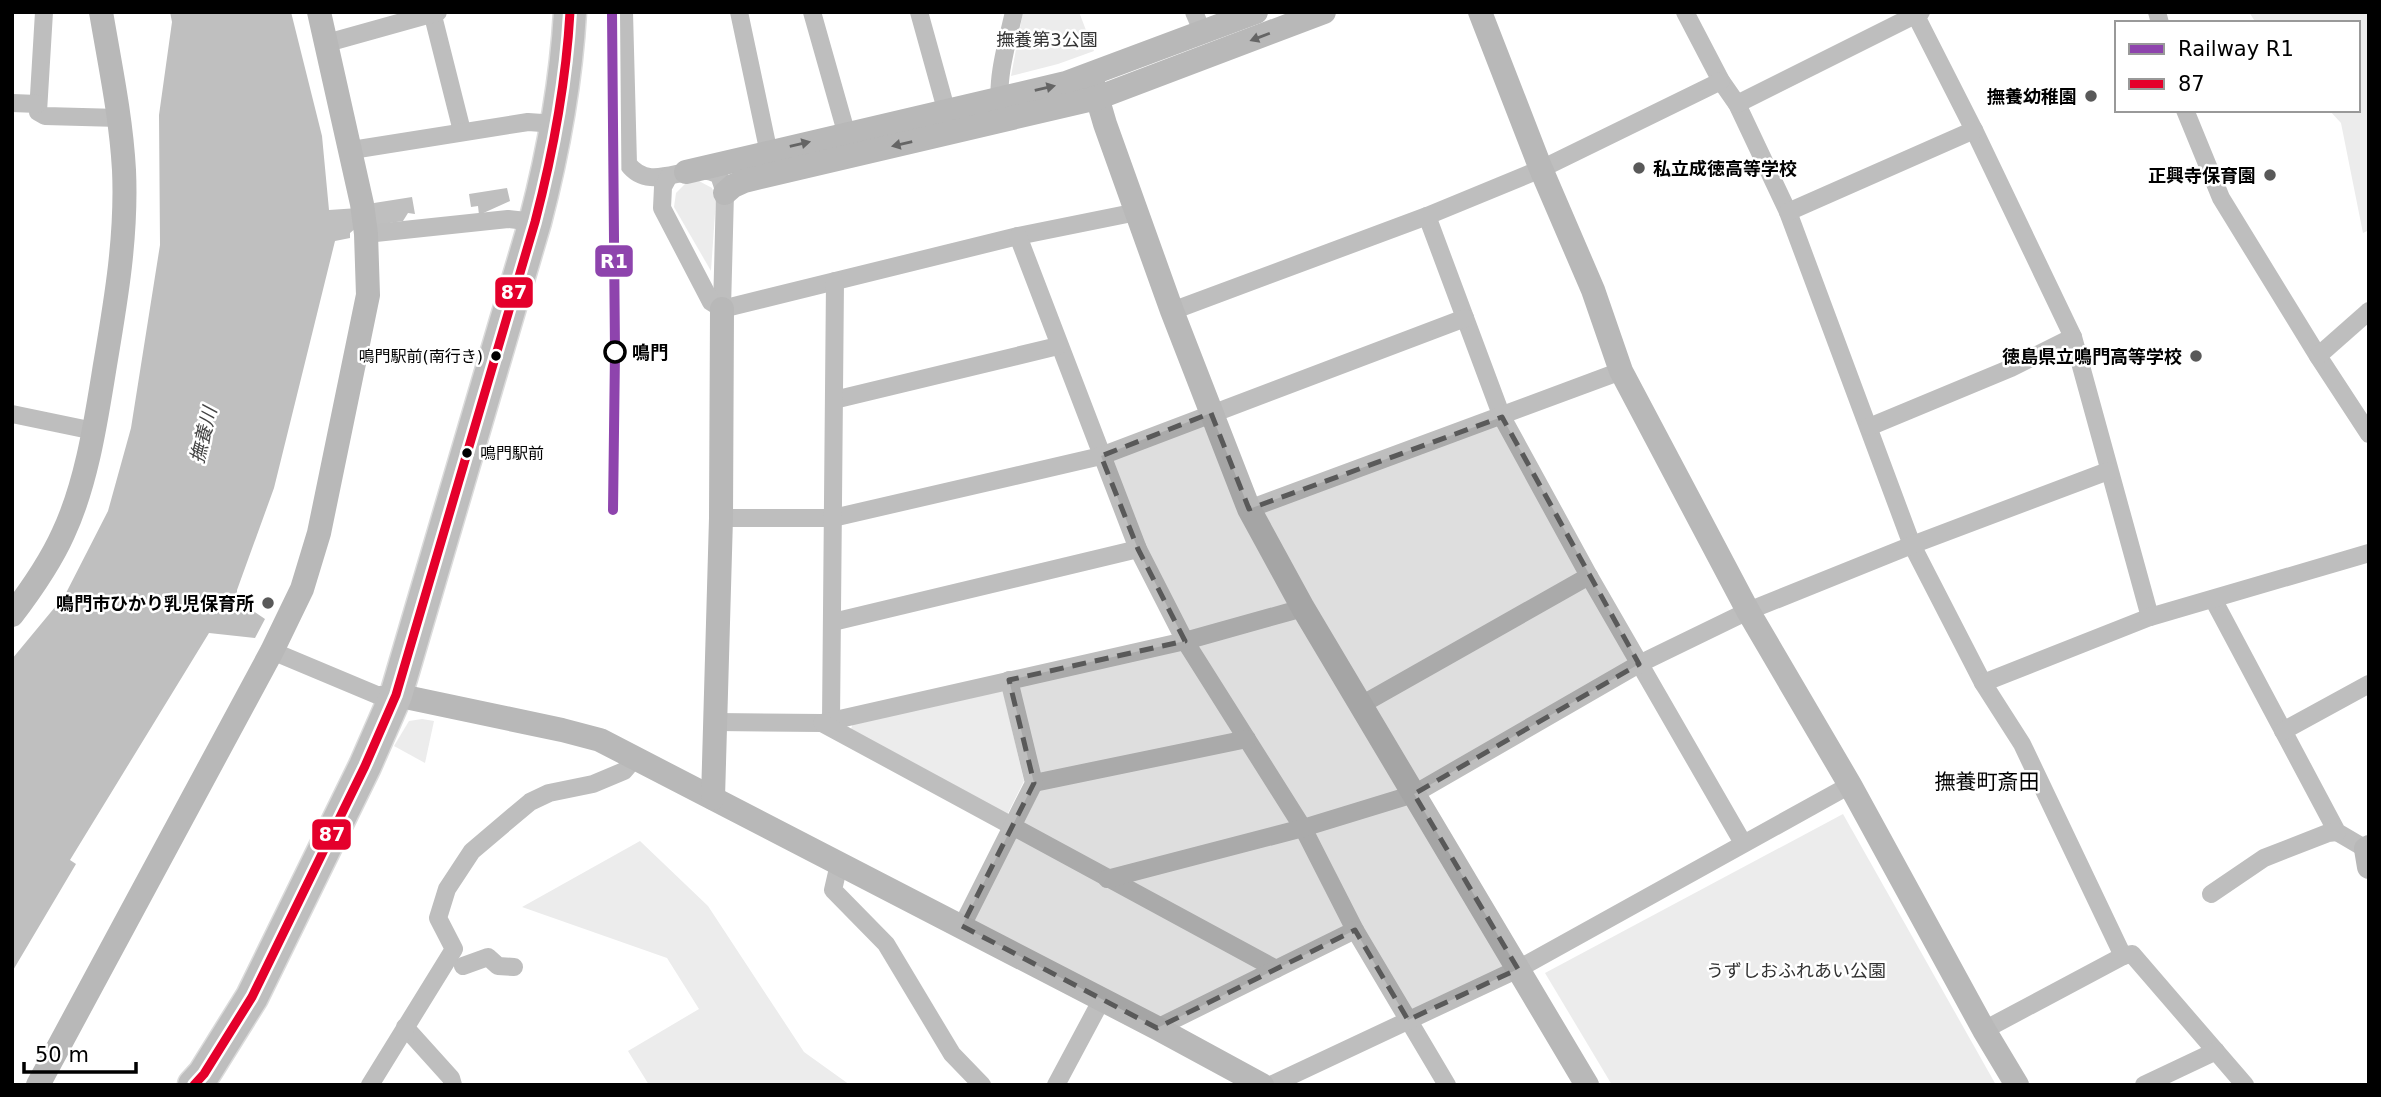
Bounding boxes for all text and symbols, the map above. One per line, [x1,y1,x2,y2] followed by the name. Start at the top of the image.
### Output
[2115,21,2360,112] legend
[996,29,1098,50] park label: 撫養第3公園
[1249,31,1270,42] one-way arrow
[2178,37,2294,61] text: Railway R1
[2178,72,2205,96] text: 87
[1034,82,1056,93] one-way arrow
[1987,86,2077,107] place label: 撫養幼稚園
[2083,88,2099,104] marker: 撫養幼稚園
[789,138,811,149] one-way arrow
[891,139,913,150] one-way arrow
[1653,158,1797,179] place label: 私立成徳高等学校
[1631,160,1647,176] marker: 私立成徳高等学校
[2148,165,2256,186] place label: 正興寺保育園
[2262,167,2278,183] marker: 正興寺保育園
[594,244,634,278] line badge: R1
[600,250,628,272] text: R1
[494,276,534,309] line badge: 87
[501,281,527,303] text: 87
[604,341,626,363] marker: 鳴門
[632,342,668,363] place label: 鳴門
[2002,346,2182,367] place label: 徳島県立鳴門高等学校
[359,347,483,366] place label: 鳴門駅前(南行き)
[2188,348,2204,364] marker: 徳島県立鳴門高等学校
[489,349,503,363] marker: 鳴門駅前(南行き)
[185,403,221,465] water label: 撫養川
[480,444,544,463] place label: 鳴門駅前
[460,446,474,460] marker: 鳴門駅前
[56,593,254,614] place label: 鳴門市ひかり乳児保育所
[260,595,276,611] marker: 鳴門市ひかり乳児保育所
[1935,770,2040,794] district label: 撫養町斎田
[311,818,352,851] line badge: 87
[319,823,345,845] text: 87
[1706,960,1886,981] park label: うずしおふれあい公園
[24,1030,136,1074] scale bar
[35,1043,89,1067] text: 50 m

